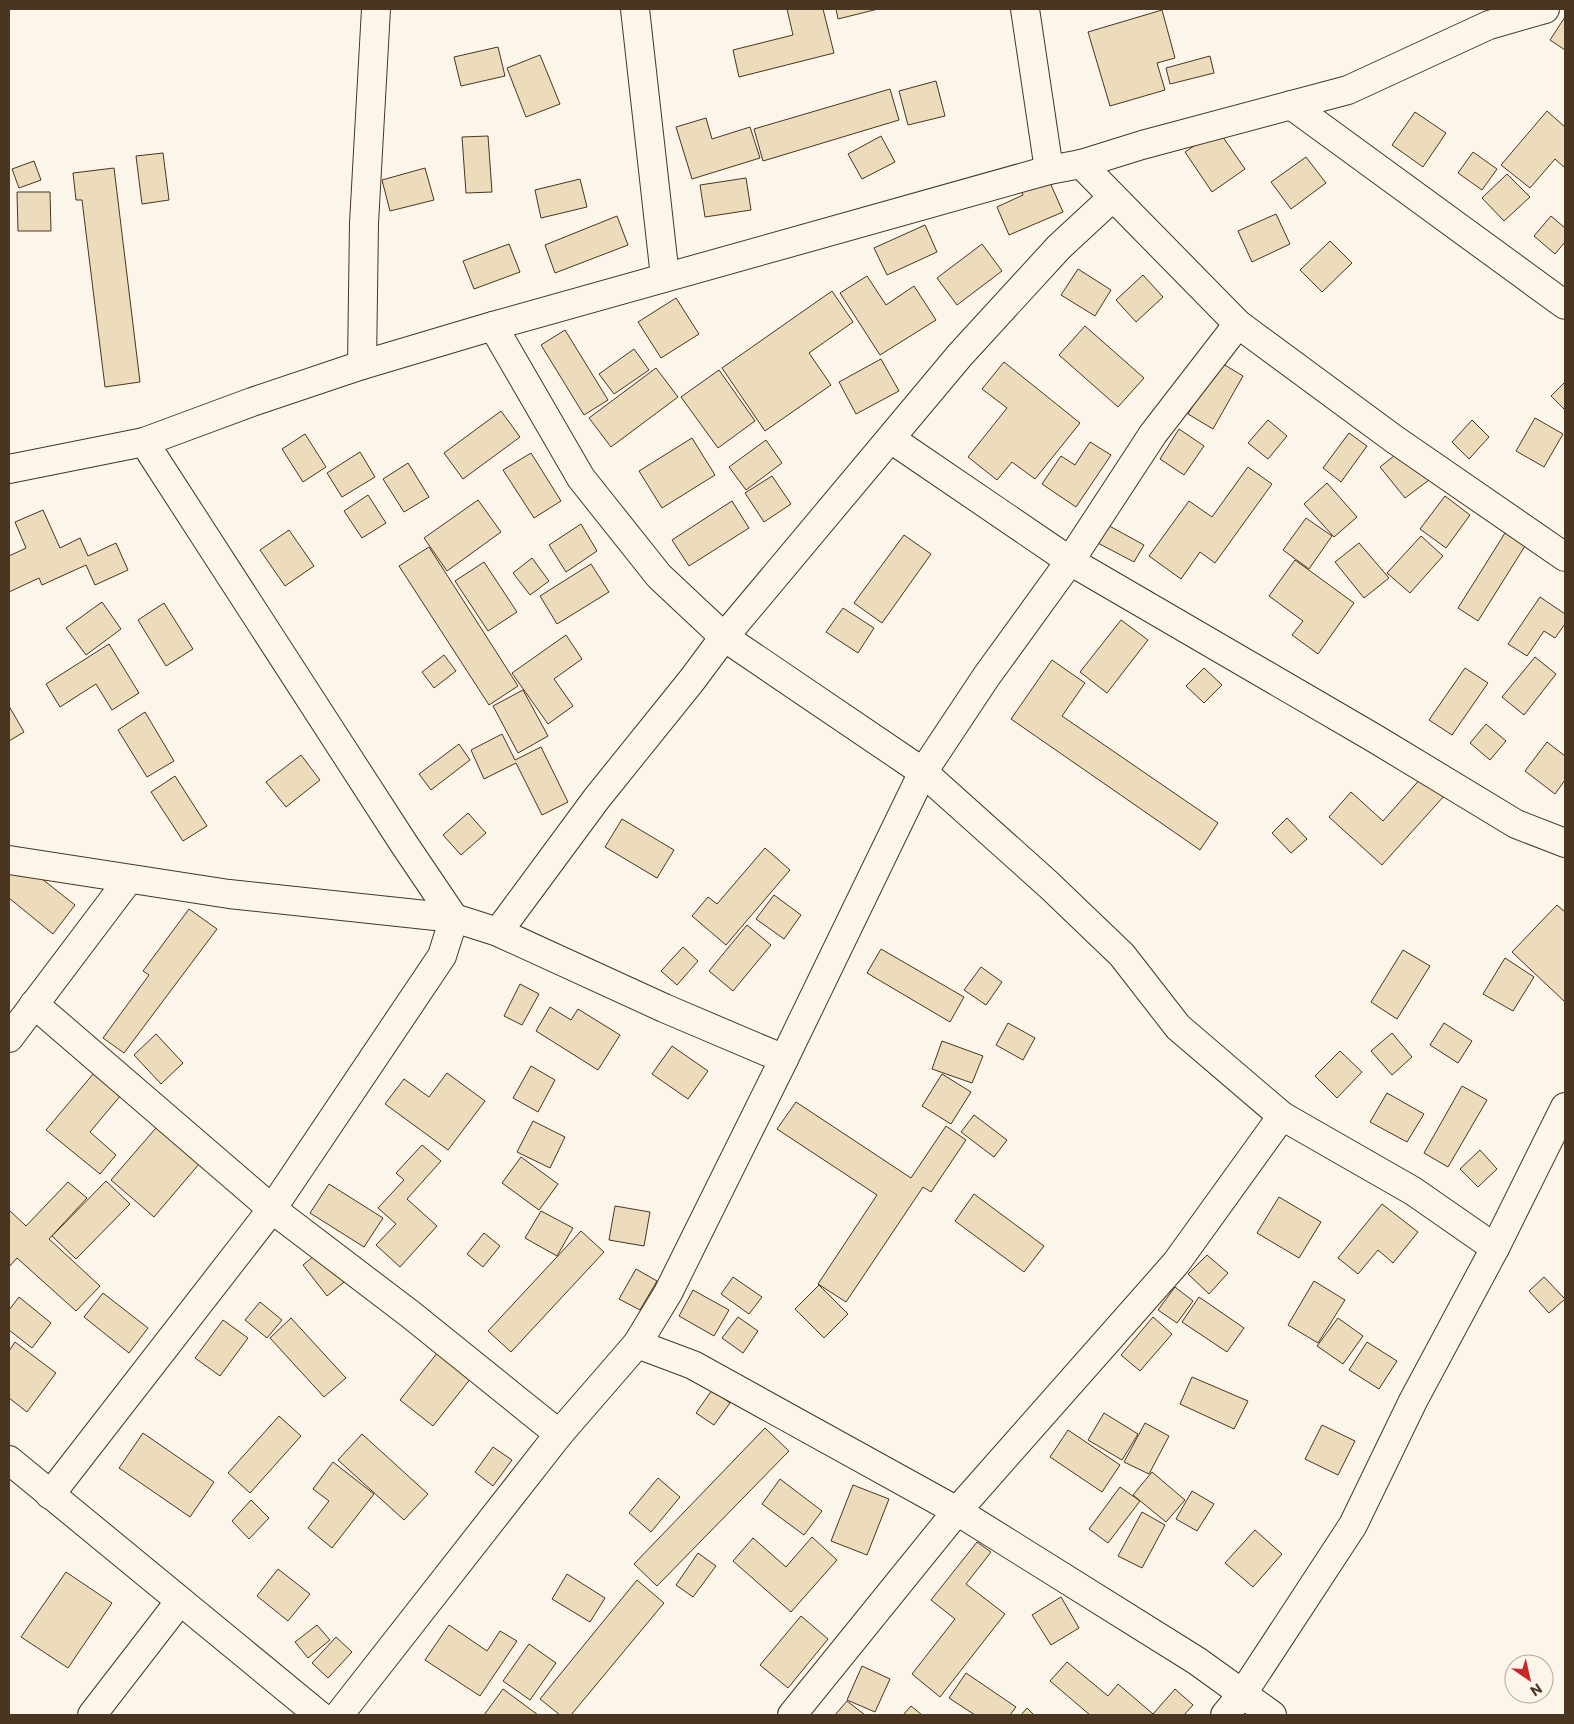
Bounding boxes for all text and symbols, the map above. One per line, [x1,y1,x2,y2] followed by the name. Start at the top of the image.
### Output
[1504,1654,1554,1704] north arrow
[1527,1680,1546,1700] text: N

